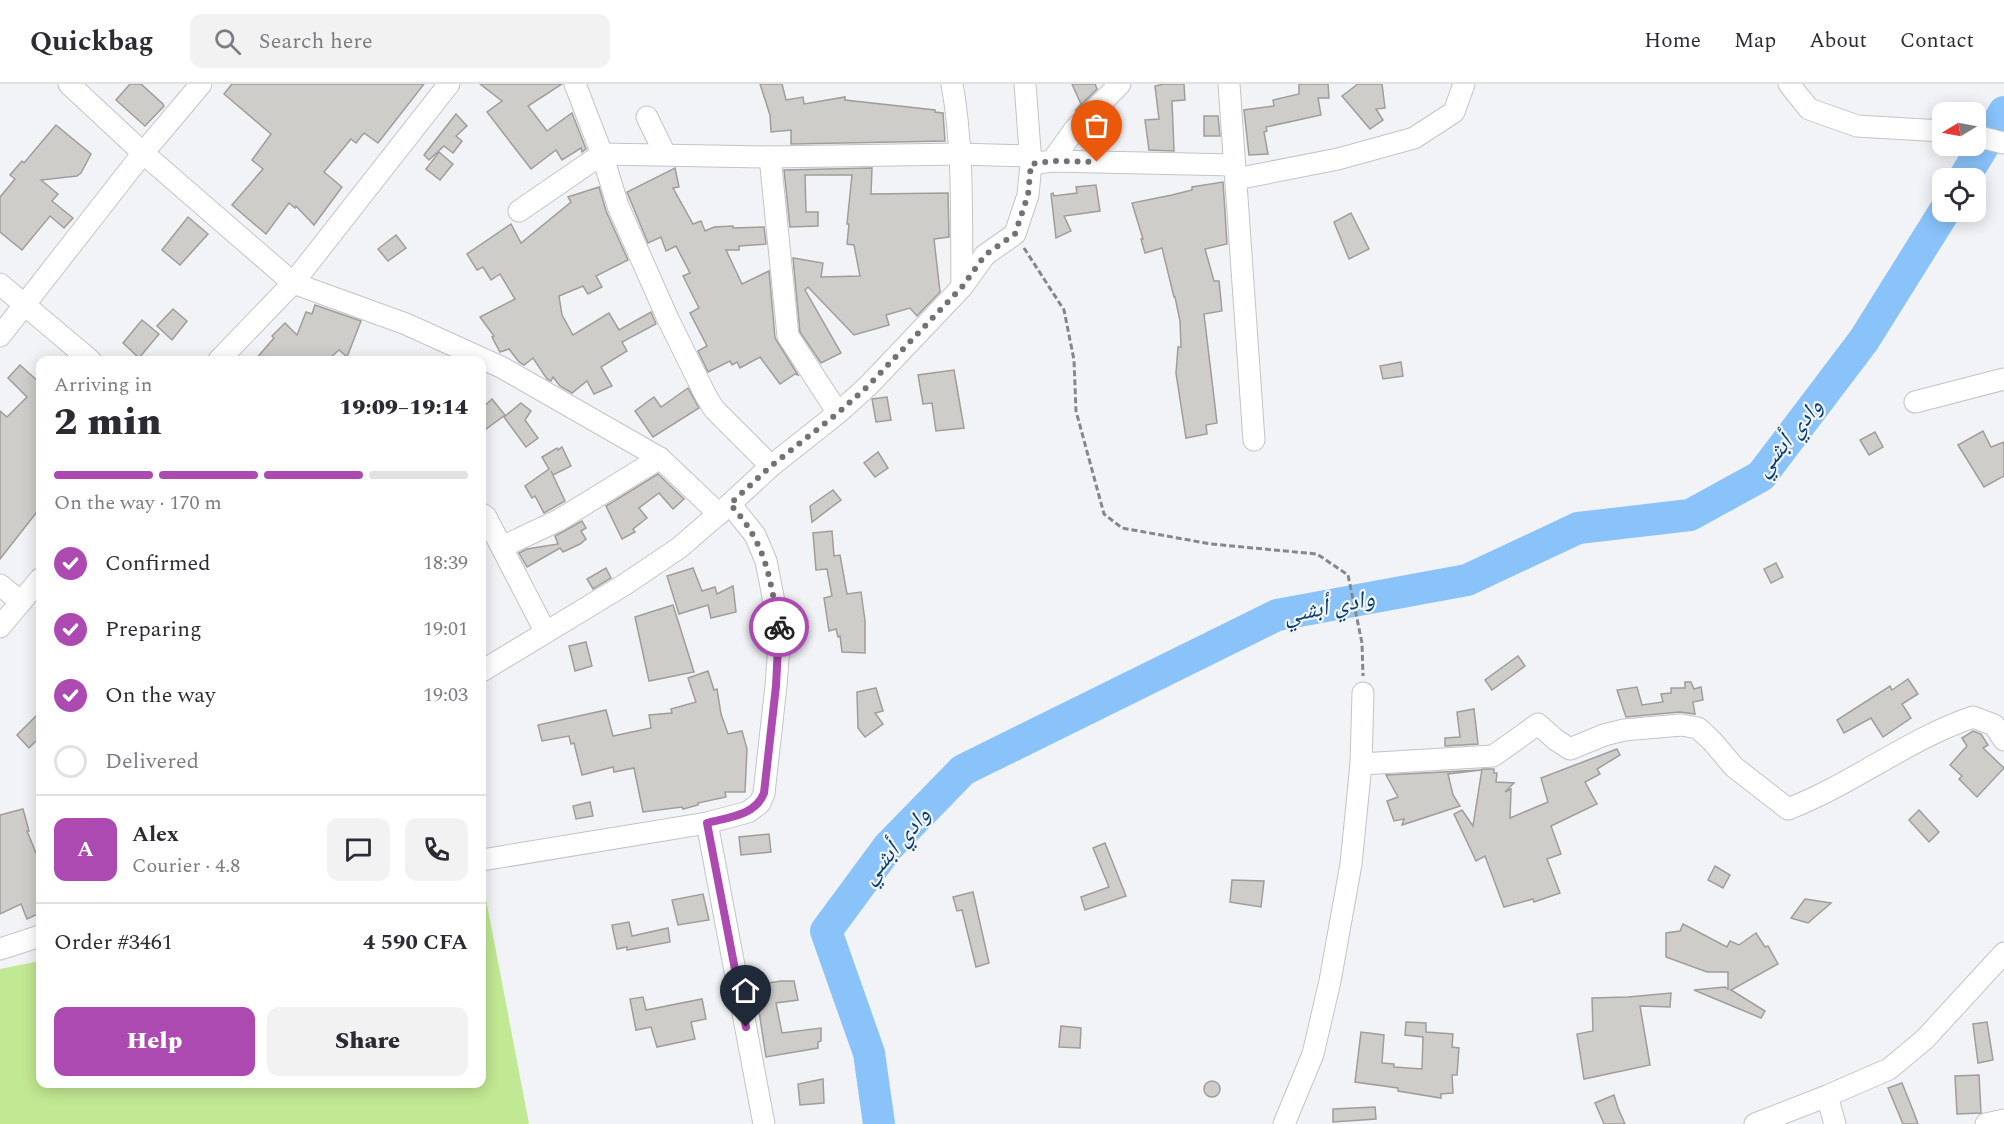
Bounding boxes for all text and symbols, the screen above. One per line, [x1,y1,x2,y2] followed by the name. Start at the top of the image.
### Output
[190,14,610,68] search box
[30,20,154,63] text: Quickbag
[211,25,244,58] icon: search
[259,25,373,58] text: Search here
[1644,25,1701,57] text: Home
[1734,25,1776,57] text: Map
[1809,25,1867,57] text: About
[1900,25,1974,57] text: Contact
[1071,100,1122,162] pin
[1932,102,1986,156] north arrow
[1932,102,1986,222] map controls
[1080,109,1113,142] icon: bag
[1932,168,1986,222] button: locate
[54,370,152,400] text: Arriving in
[339,391,468,424] text: 19:09–19:14
[1745,391,1832,485] water label: وادي أبشي
[54,393,162,452] text: 2 min
[54,488,222,518] text: On the way · 170 m
[54,547,87,580] icon: check
[105,547,211,580] text: Confirmed
[423,548,468,578] text: 18:39
[1281,581,1378,634] water label: وادي أبشي
[749,597,809,657] courier
[763,611,796,644] icon: bike
[54,613,87,646] icon: check
[105,613,202,646] text: Preparing
[423,614,468,644] text: 19:01
[54,679,87,712] icon: check
[105,679,216,712] text: On the way
[423,680,468,710] text: 19:03
[105,745,199,778] text: Delivered
[852,799,940,892] water label: وادي أبشي
[132,818,179,851] text: Alex
[327,818,390,881] button: chat
[405,818,468,881] button: phone
[77,833,94,866] text: A
[132,851,240,881] text: Courier · 4.8
[54,926,173,959] text: Order #3461
[363,926,468,959] text: 4 590 CFA
[720,965,771,1027] pin
[729,974,762,1007] icon: home
[54,1007,255,1076] button: Help
[267,1007,468,1076] button: Share

